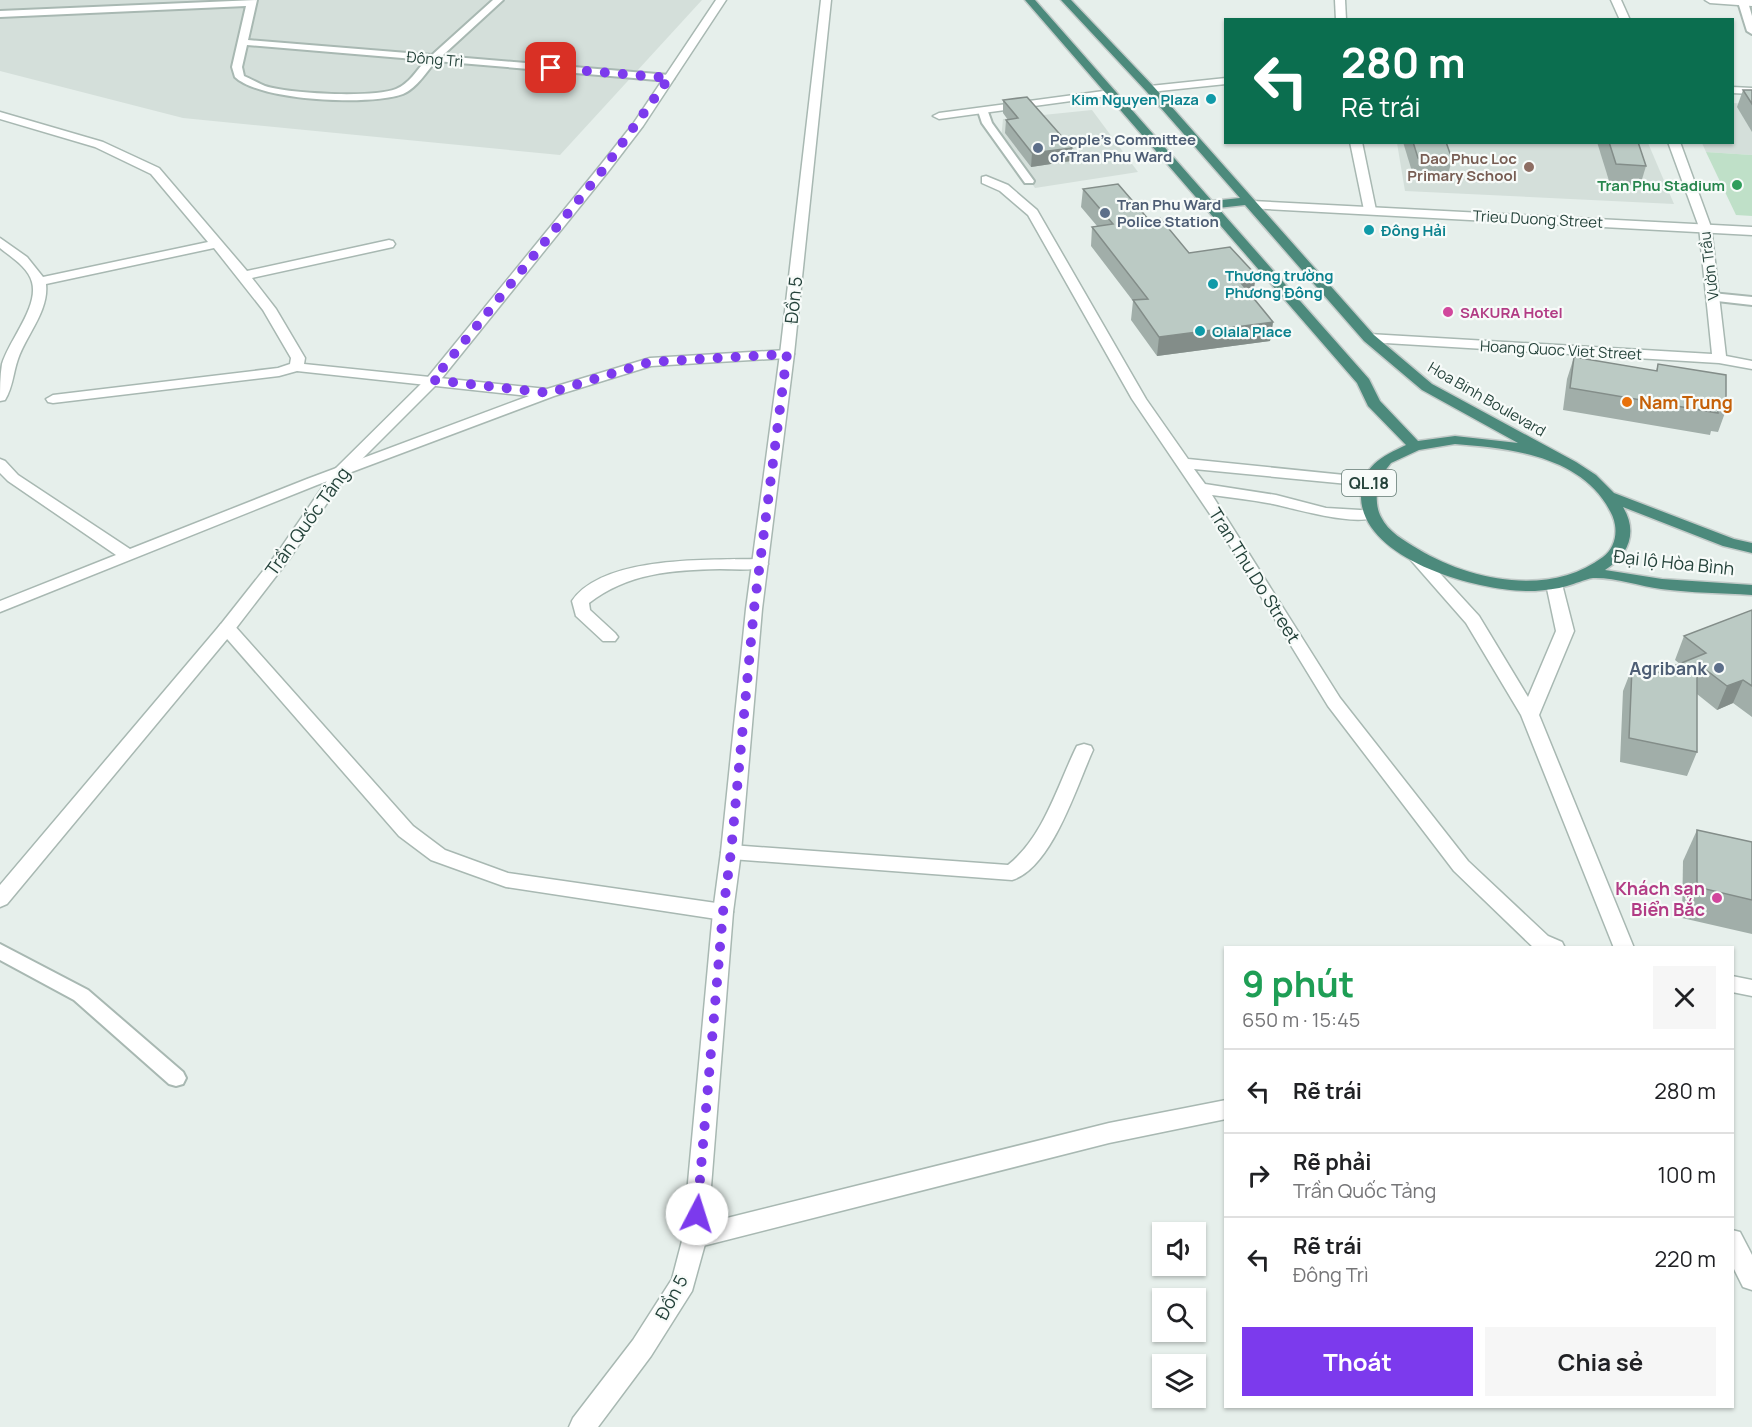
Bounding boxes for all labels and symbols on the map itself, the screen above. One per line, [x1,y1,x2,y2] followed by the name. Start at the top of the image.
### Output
[525,42,576,93] pin
[406,46,464,72] street label: Đông Trì
[1071,89,1199,110] place label: Kim Nguyen Plaza
[1204,92,1218,106] marker: Kim Nguyen Plaza
[1050,129,1196,167] place label: People’s Committee of Tran Phu Ward
[1031,141,1045,155] marker: People’s Committee of Tran Phu Ward
[1407,148,1517,186] place label: Dao Phuc Loc Primary School
[1522,160,1536,174] marker: Dao Phuc Loc Primary School
[1597,175,1725,196] place label: Tran Phu Stadium
[1730,178,1744,192] marker: Tran Phu Stadium
[1117,194,1221,232] place label: Tran Phu Ward Police Station
[1472,205,1604,233] street label: Trieu Duong Street
[1098,206,1112,220] marker: Tran Phu Ward Police Station
[1381,220,1446,241] place label: Đông Hải
[1362,223,1376,237] marker: Đông Hải
[1694,230,1724,302] street label: Vườn Trầu
[1225,265,1334,303] place label: Thương trường Phương Đông
[779,275,807,325] street label: Đồn 5
[1206,277,1220,291] marker: Thương trường Phương Đông
[1460,302,1563,323] place label: SAKURA Hotel
[1441,305,1455,319] marker: SAKURA Hotel
[1212,321,1292,342] place label: Olala Place
[1193,324,1207,338] marker: Olala Place
[1479,335,1643,365] street label: Hoang Quoc Viet Street
[1424,357,1550,441] street label: Hoa Binh Boulevard
[1639,390,1733,414] place label: Nam Trung
[1620,395,1634,409] marker: Nam Trung
[259,462,355,580] street label: Trần Quốc Tảng
[1342,470,1396,496] road number: QL.18
[1204,503,1306,647] street label: Tran Thu Do Street
[1612,544,1736,580] street label: Đại lộ Hòa Bình
[1629,656,1708,680] place label: Agribank
[1712,661,1726,675] marker: Agribank
[1615,876,1705,921] place label: Khách sạn Biển Bắc
[1710,891,1724,905] marker: Khách sạn Biển Bắc
[665,1182,729,1246] position arrow
[649,1270,693,1324] street label: Đồn 5

